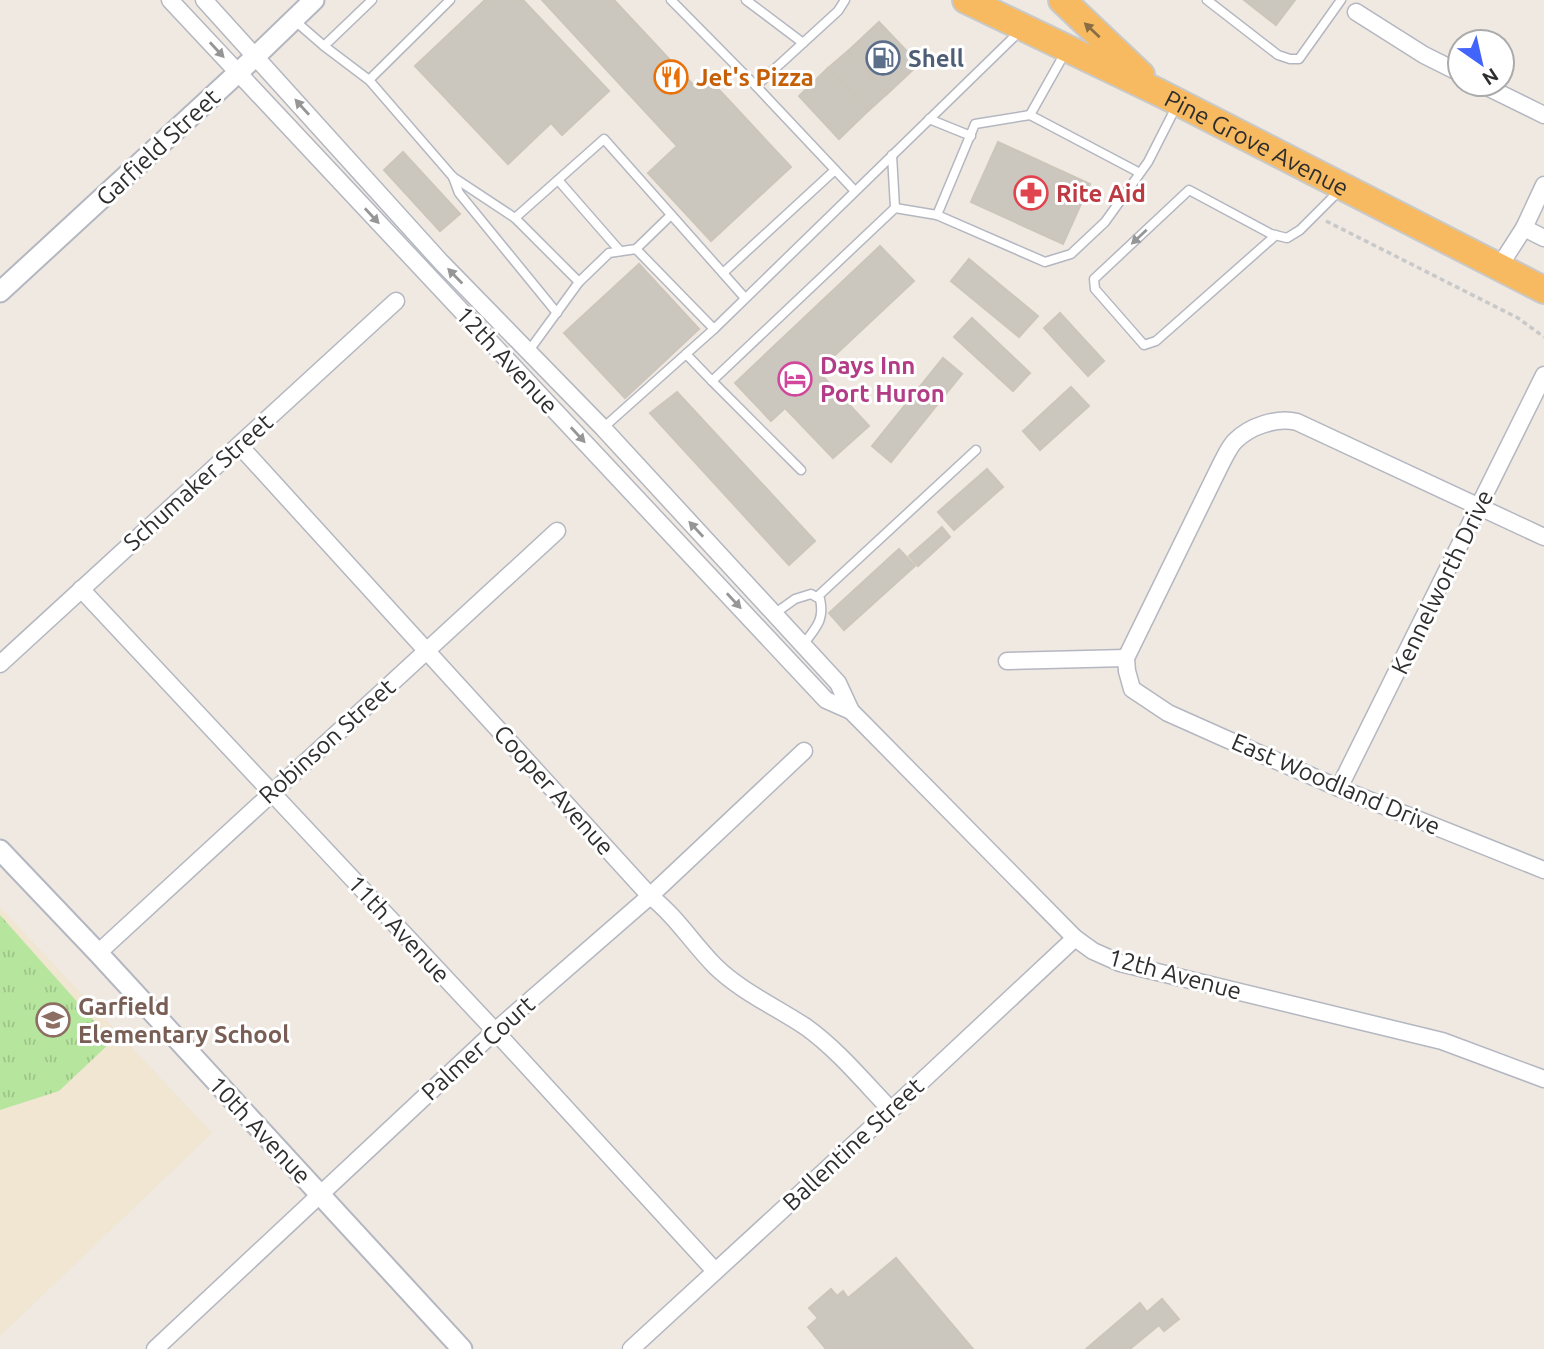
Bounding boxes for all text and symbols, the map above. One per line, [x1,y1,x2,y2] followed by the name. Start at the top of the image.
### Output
[1083,22,1101,38] one-way arrow
[1446,28,1516,98] north arrow
[864,39,902,77] fuel station icon: Shell
[208,41,224,58] one-way arrow
[908,45,964,72] place label: Shell
[652,58,690,96] restaurant icon: Jet's Pizza
[696,64,814,91] place label: Jet's Pizza
[1478,64,1503,90] text: N
[91,83,226,211] street label: Garfield Street
[1160,84,1353,201] street label: Pine Grove Avenue
[294,98,310,116] one-way arrow
[1012,174,1050,212] pharmacy icon: Rite Aid
[1056,180,1146,207] place label: Rite Aid
[364,207,380,224] one-way arrow
[1131,228,1148,244] one-way arrow
[447,268,463,285] one-way arrow
[451,301,563,419] street label: 12th Avenue
[820,352,945,407] place label: Days Inn Port Huron
[776,360,814,398] hotel icon: Days Inn Port Huron
[118,408,278,556] street label: Schumaker Street
[570,426,586,444] one-way arrow
[1386,485,1498,679] street label: Kennelworth Drive
[688,520,704,538] one-way arrow
[725,592,741,609] one-way arrow
[254,673,401,809] street label: Robinson Street
[489,719,619,861] street label: Cooper Avenue
[1228,728,1444,840] street label: East Woodland Drive
[343,870,455,988] street label: 11th Avenue
[1106,943,1244,1005] street label: 12th Avenue
[416,990,540,1106] street label: Palmer Court
[78,993,290,1048] place label: Garfield Elementary School
[34,1001,72,1039] school or university icon: Garfield Elementary School
[204,1071,316,1189] street label: 10th Avenue
[777,1072,929,1216] street label: Ballentine Street

